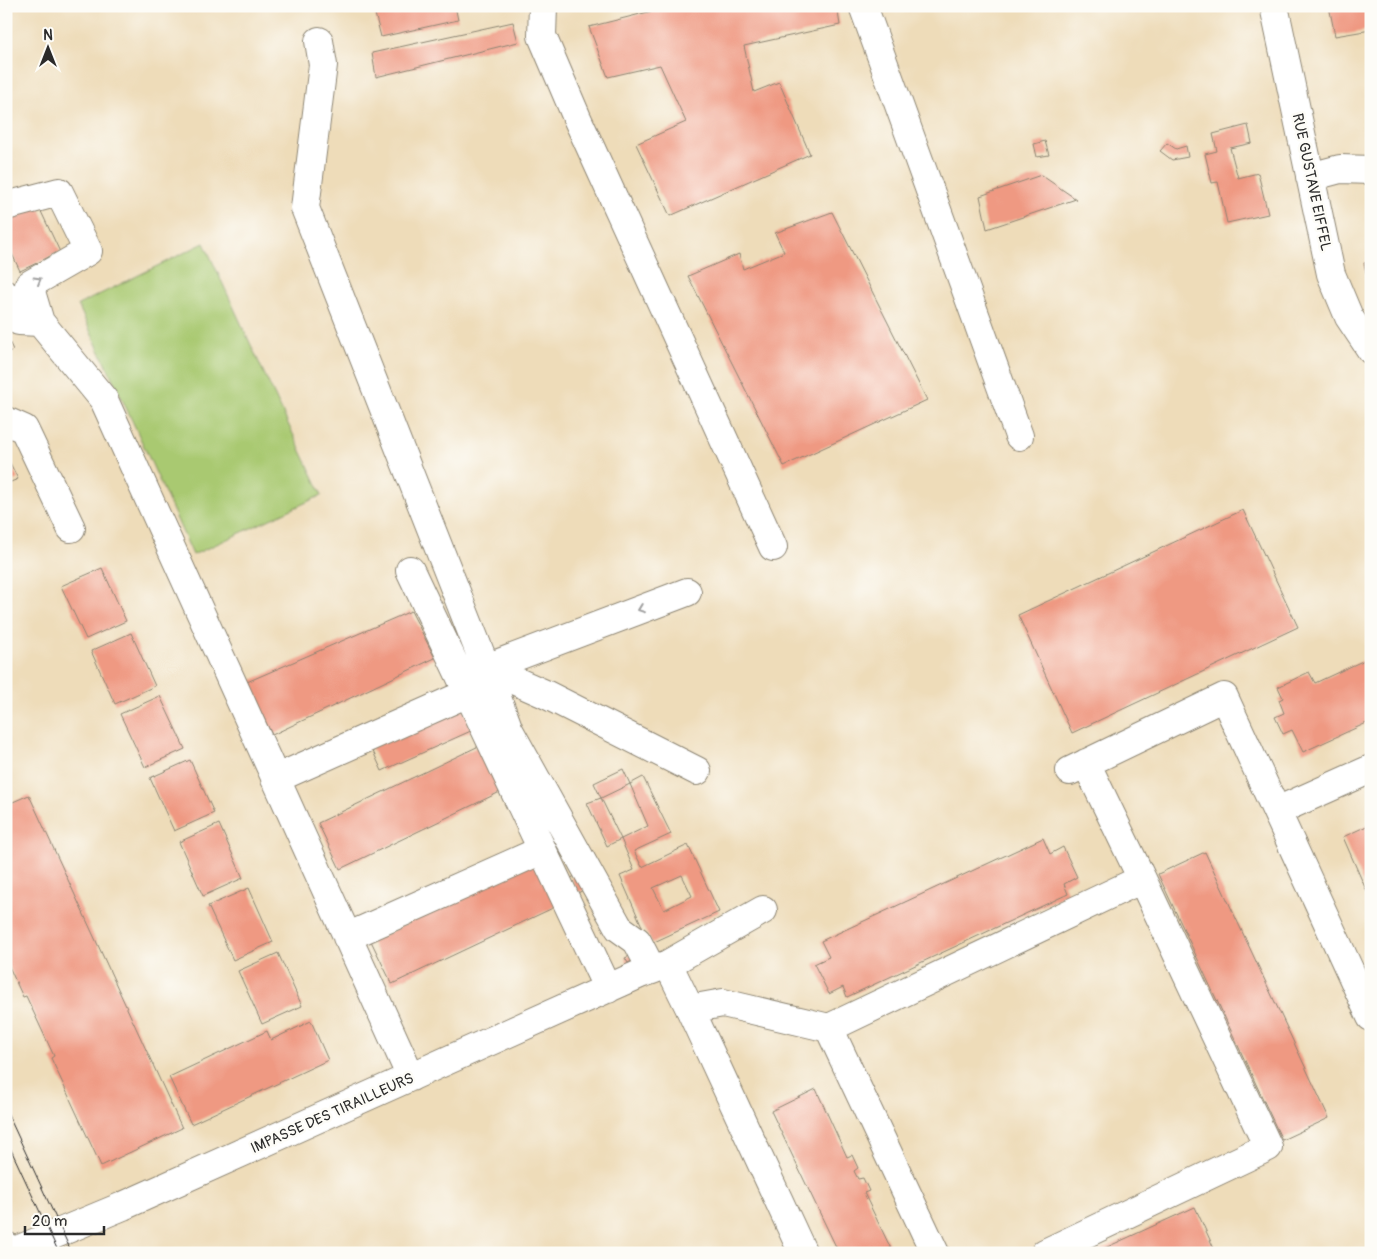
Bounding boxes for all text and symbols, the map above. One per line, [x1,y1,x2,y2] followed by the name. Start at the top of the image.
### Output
[22,22,72,72] north arrow
[43,27,53,44] text: N
[1288,111,1335,253] street label: RUE GUSTAVE EIFFEL
[33,276,42,286] one-way arrow
[637,603,646,613] one-way arrow
[248,1069,417,1158] street label: IMPASSE DES TIRAILLEURS
[25,1204,104,1236] scale bar
[32,1212,67,1231] text: 20 m

